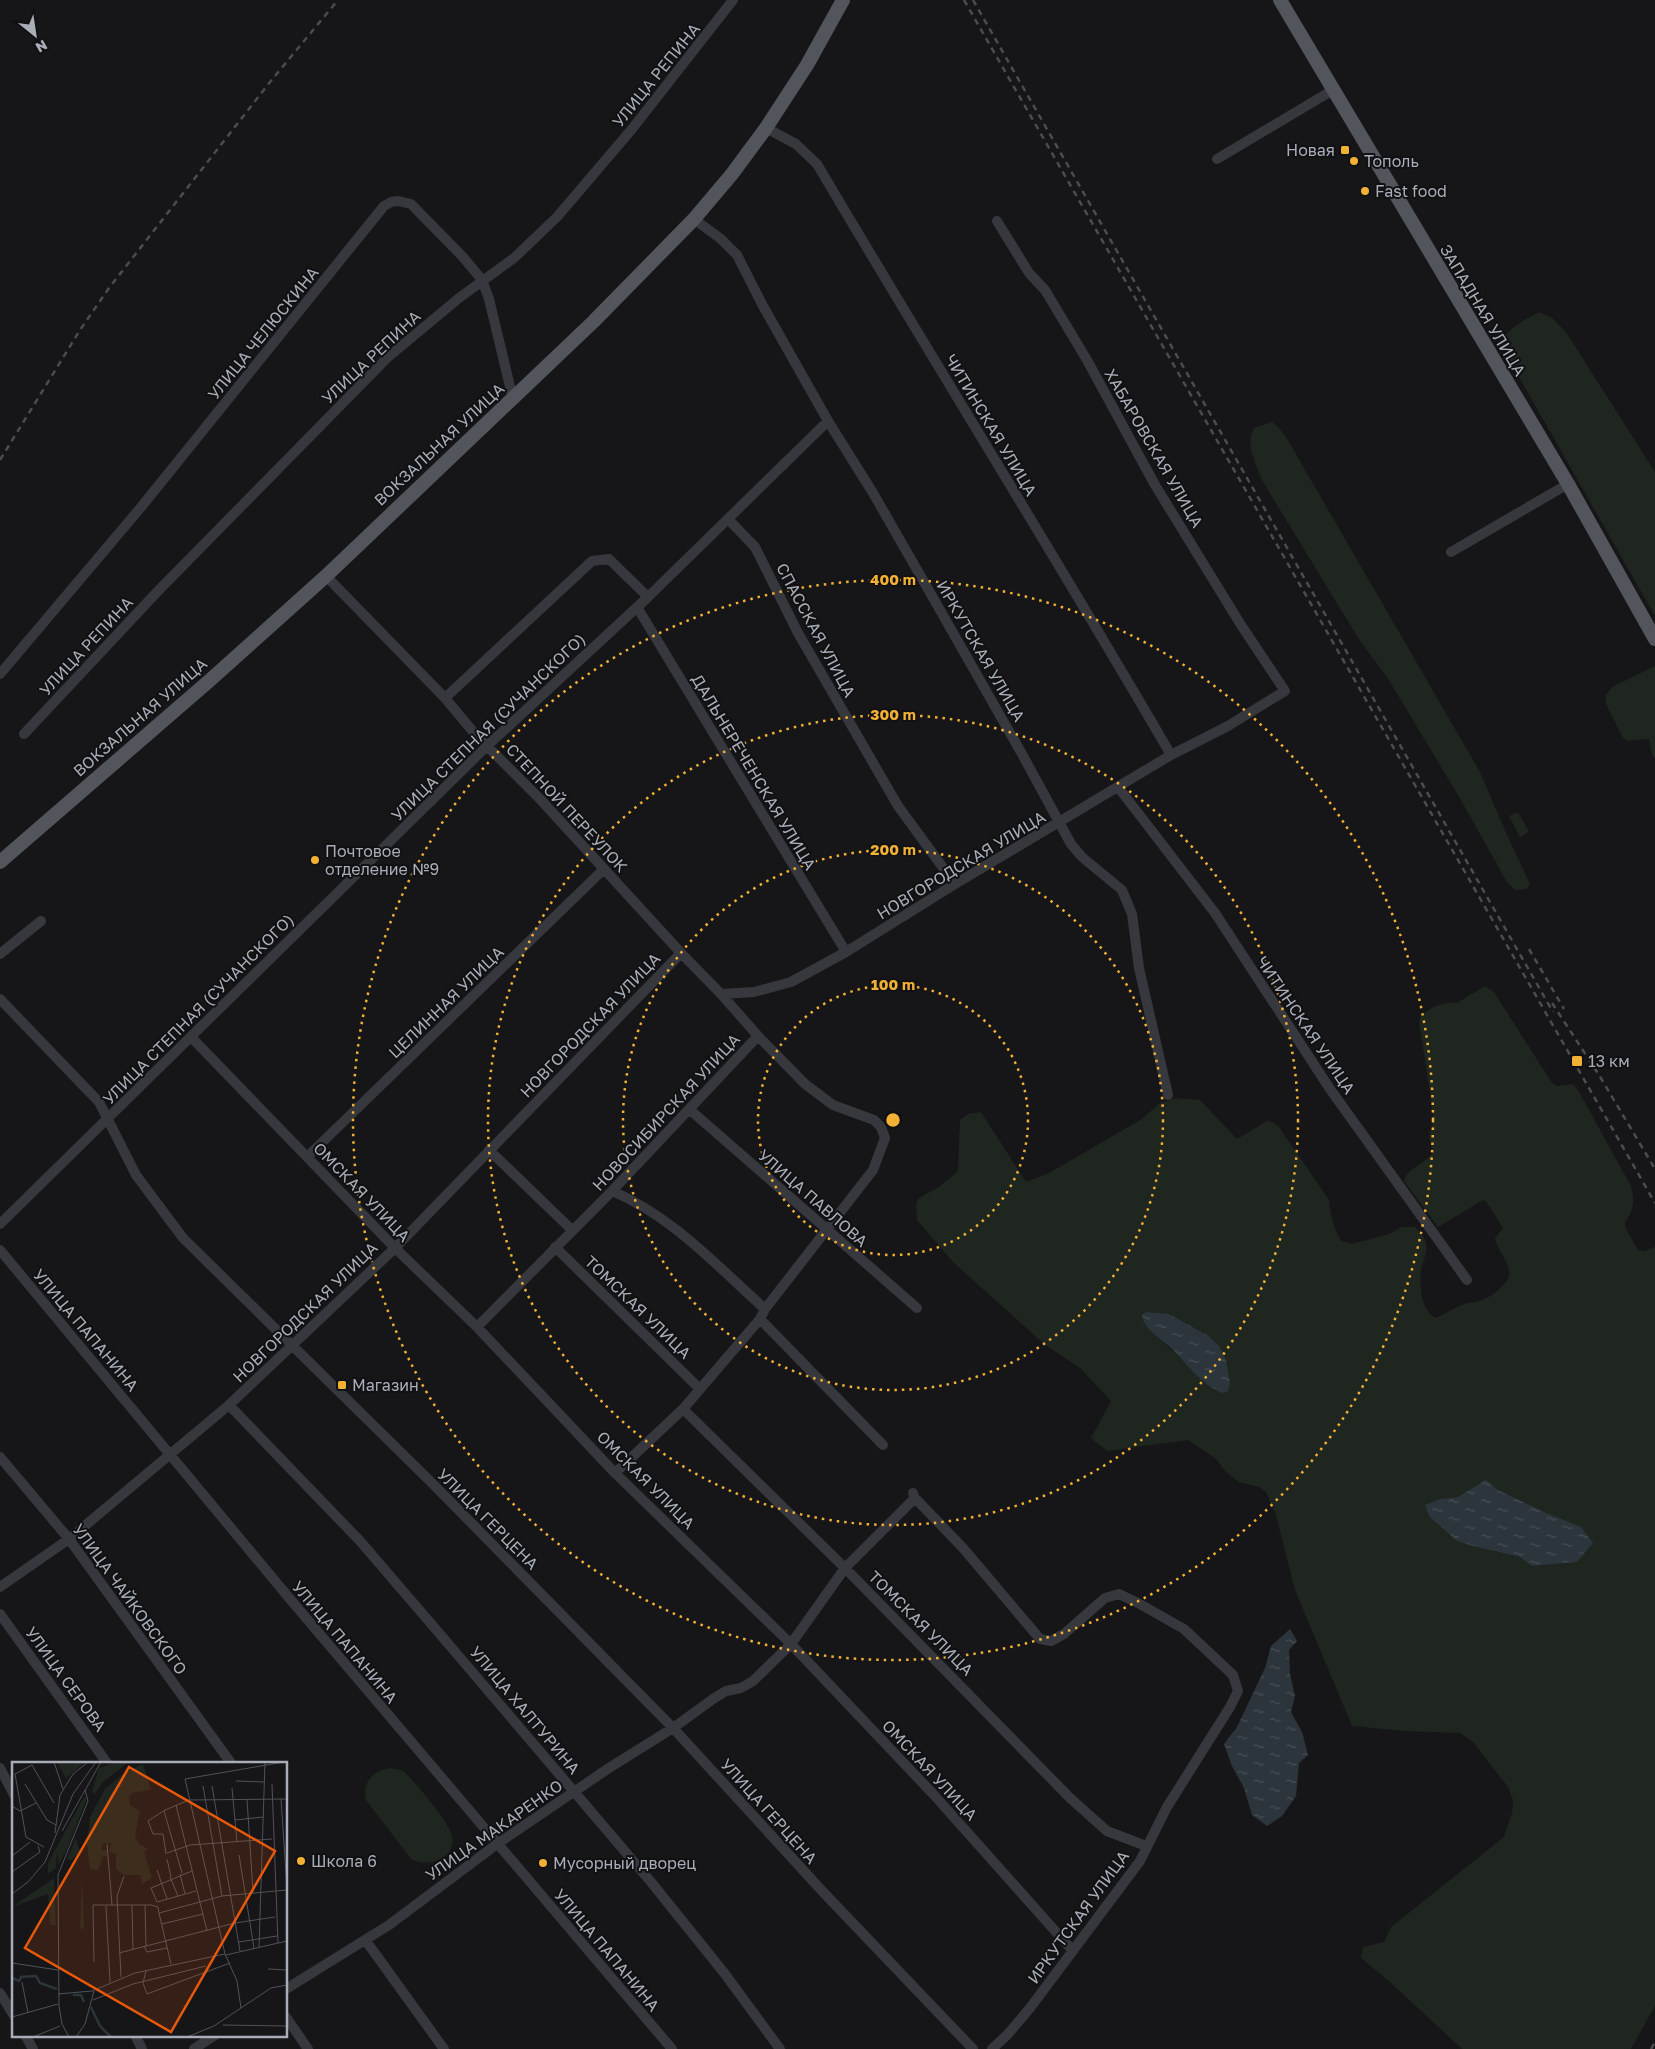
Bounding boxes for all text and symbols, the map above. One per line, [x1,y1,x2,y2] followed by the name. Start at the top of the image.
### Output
[10,10,60,60] north arrow
[608,19,704,131] street label: УЛИЦА РЕПИНА
[33,37,51,57] text: N
[1286,140,1335,160] place label: Новая
[1339,144,1351,156] marker: Новая
[1364,151,1419,171] place label: Тополь
[1348,155,1360,167] marker: Тополь
[1375,181,1447,201] place label: Fast food
[1359,185,1371,197] marker: Fast food
[1436,240,1530,380] street label: ЗАПАДНАЯ УЛИЦА
[203,262,323,403] street label: УЛИЦА ЧЕЛЮСКИНА
[317,306,425,408] street label: УЛИЦА РЕПИНА
[941,350,1041,500] street label: ЧИТИНСКАЯ УЛИЦА
[1100,365,1208,531] street label: ХАБАРОВСКАЯ УЛИЦА
[370,378,508,510] street label: ВОКЗАЛЬНАЯ УЛИЦА
[772,560,860,701] street label: СПАССКАЯ УЛИЦА
[870,570,916,588] text: 400 m
[932,577,1030,725] street label: ИРКУТСКАЯ УЛИЦА
[35,592,137,700] street label: УЛИЦА РЕПИНА
[387,629,589,825] street label: УЛИЦА СТЕПНАЯ (СУЧАНСКОГО)
[69,653,211,781] street label: ВОКЗАЛЬНАЯ УЛИЦА
[688,670,821,874] street label: ДАЛЬНЕРЕЧЕНСКАЯ УЛИЦА
[870,705,916,723] text: 300 m
[502,739,632,877] street label: СТЕПНОЙ ПЕРЕУЛОК
[873,806,1049,923] street label: НОВГОРОДСКАЯ УЛИЦА
[870,840,916,858] text: 200 m
[325,841,439,879] place label: Почтовое отделение №9
[309,854,321,866] marker: Почтовое отделение №9
[98,909,298,1109] street label: УЛИЦА СТЕПНАЯ (СУЧАНСКОГО)
[384,942,508,1062] street label: ЦЕЛИННАЯ УЛИЦА
[516,948,665,1102] street label: НОВГОРОДСКАЯ УЛИЦА
[1252,952,1360,1098] street label: ЧИТИНСКАЯ УЛИЦА
[871,975,915,993] text: 100 m
[588,1029,744,1195] street label: НОВОСИБИРСКАЯ УЛИЦА
[1588,1051,1630,1071] place label: 13 км
[1570,1054,1584,1068] marker: 13 км
[884,1111,902,1129] centre of rings
[309,1138,415,1246] street label: ОМСКАЯ УЛИЦА
[754,1145,872,1251] street label: УЛИЦА ПАВЛОВА
[228,1237,382,1386] street label: НОВГОРОДСКАЯ УЛИЦА
[581,1251,696,1363] street label: ТОМСКАЯ УЛИЦА
[29,1265,143,1395] street label: УЛИЦА ПАПАНИНА
[352,1375,419,1395] place label: Магазин
[336,1379,348,1391] marker: Магазин
[593,1427,699,1533] street label: ОМСКАЯ УЛИЦА
[433,1464,543,1574] street label: УЛИЦА ГЕРЦЕНА
[68,1520,192,1678] street label: УЛИЦА ЧАЙКОВСКОГО
[864,1566,978,1680] street label: ТОМСКАЯ УЛИЦА
[288,1577,402,1707] street label: УЛИЦА ПАПАНИНА
[21,1623,111,1736] street label: УЛИЦА СЕРОВА
[466,1642,585,1778] street label: УЛИЦА ХАЛТУРИНА
[878,1715,982,1825] street label: ОМСКАЯ УЛИЦА
[716,1754,822,1868] street label: УЛИЦА ГЕРЦЕНА
[12,1762,288,2036] inset map
[422,1775,566,1885] street label: УЛИЦА МАКАРЕНКО
[1023,1846,1133,1987] street label: ИРКУТСКАЯ УЛИЦА
[311,1851,377,1871] place label: Школа 6
[553,1853,696,1873] place label: Мусорный дворец
[295,1855,307,1867] marker: Школа 6
[537,1857,549,1869] marker: Мусорный дворец
[550,1885,664,2015] street label: УЛИЦА ПАПАНИНА

